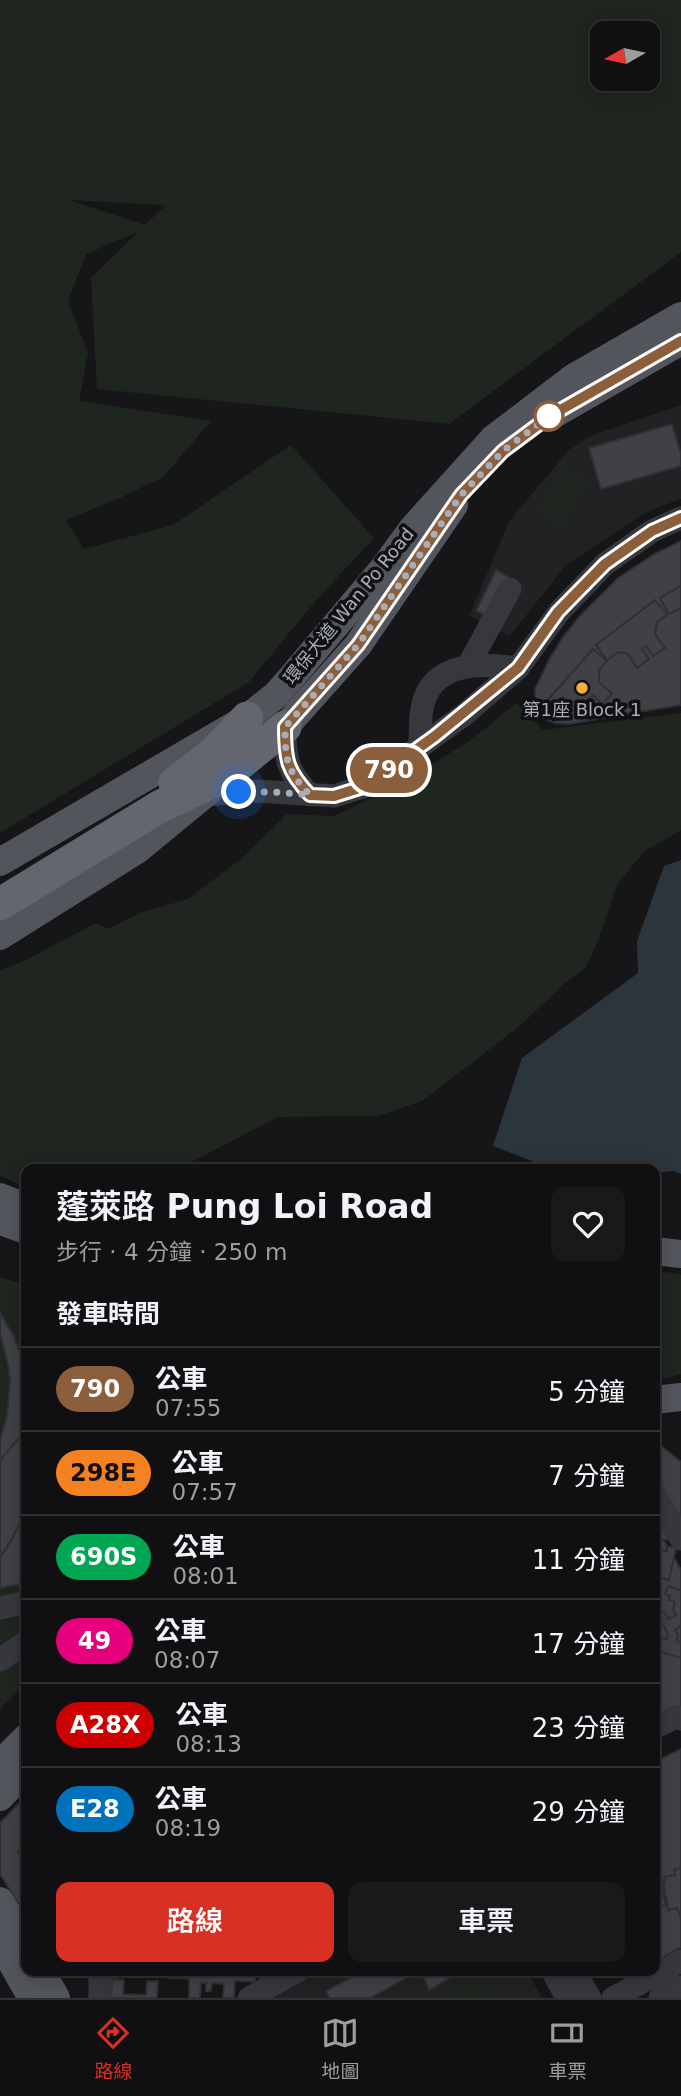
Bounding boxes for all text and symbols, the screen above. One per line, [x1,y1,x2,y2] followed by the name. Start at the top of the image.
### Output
[590,21,660,91] north arrow
[590,21,660,91] map controls
[534,401,564,431] unlabelled marker
[279,523,418,688] street label: 環保大道 Wan Po Road
[574,680,590,696] marker: 第1座 Block 1
[522,699,642,720] place label: 第1座 Block 1
[349,747,429,793] line badge: 790
[364,756,414,784] text: 790
[221,774,256,809] your location
[56,1187,433,1226] text: 蓬萊路 Pung Loi Road
[551,1187,625,1261] button: heart
[56,1239,287,1265] text: 步行 · 4 分鐘 · 250 m
[56,1299,160,1329] text: 發車時間
[155,1364,207,1394] text: 公車
[70,1375,120,1403] text: 790
[548,1377,625,1407] text: 5 分鐘
[155,1395,221,1421] text: 07:55
[172,1448,224,1478] text: 公車
[70,1459,137,1487] text: 298E
[548,1461,625,1491] text: 7 分鐘
[172,1479,238,1505] text: 07:57
[172,1532,224,1562] text: 公車
[70,1543,137,1571] text: 690S
[532,1545,625,1575] text: 11 分鐘
[172,1563,239,1589] text: 08:01
[154,1616,206,1646] text: 公車
[78,1627,111,1655] text: 49
[532,1629,625,1659] text: 17 分鐘
[154,1647,220,1673] text: 08:07
[175,1700,228,1730] text: 公車
[70,1711,140,1739] text: A28X
[532,1713,625,1743] text: 23 分鐘
[175,1731,242,1757] text: 08:13
[155,1784,207,1814] text: 公車
[70,1795,120,1823] text: E28
[532,1797,625,1827] text: 29 分鐘
[155,1815,221,1841] text: 08:19
[56,1882,334,1962] button: 路線
[348,1882,625,1962] button: 車票
[94,2014,133,2083] tab: 路線
[321,2014,360,2083] tab: 地圖
[548,2014,587,2083] tab: 車票

